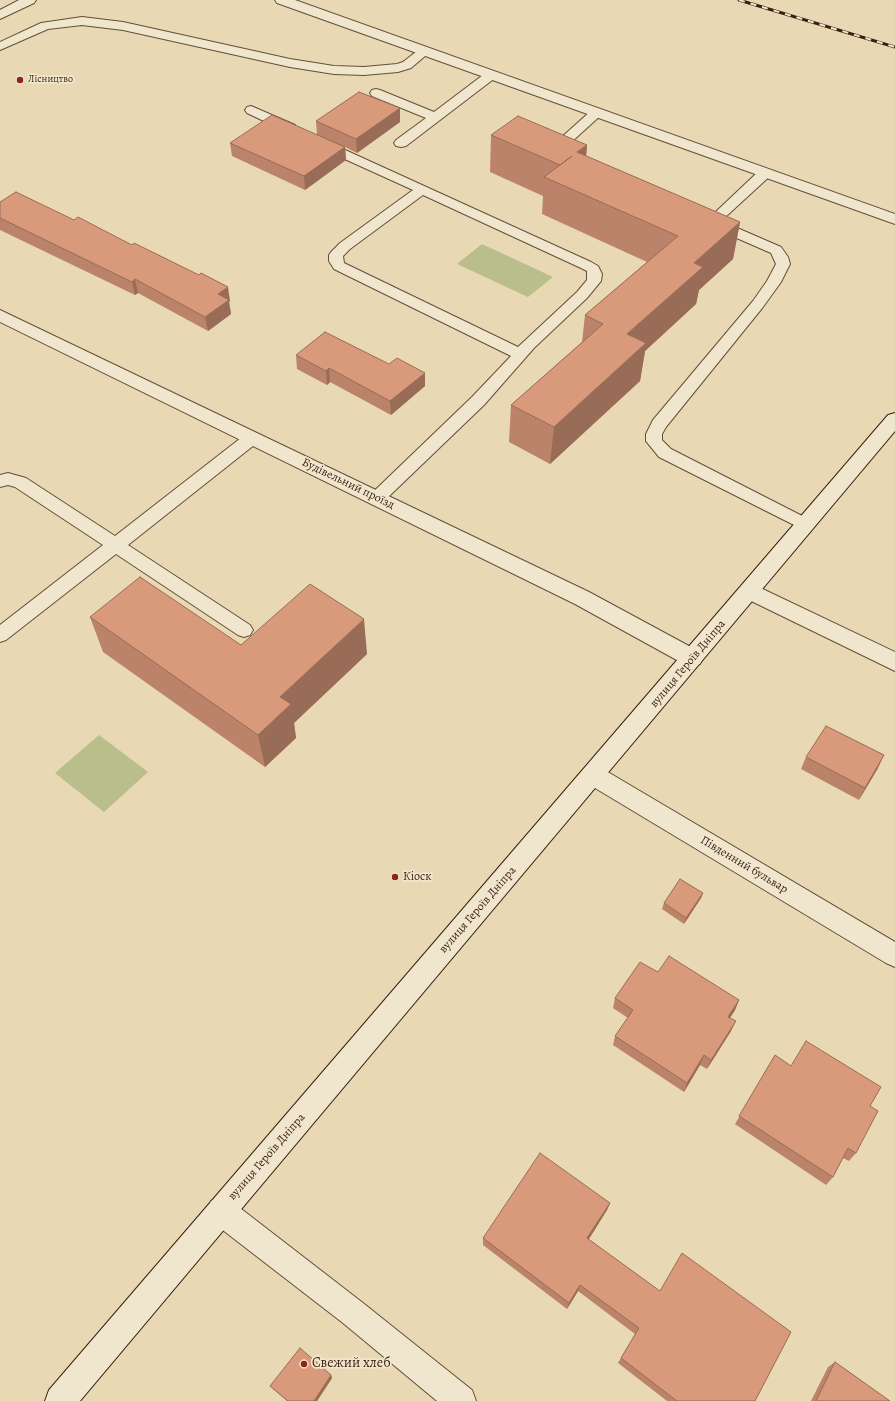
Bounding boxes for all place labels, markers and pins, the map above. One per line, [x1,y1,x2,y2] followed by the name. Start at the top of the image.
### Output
[28,74,73,86] place label: Лісництво
[15,75,25,85] marker: Лісництво
[403,870,432,884] place label: Кіоск
[390,872,400,882] marker: Кіоск
[312,1356,391,1372] place label: Свежий хлеб
[299,1359,309,1369] marker: Свежий хлеб

